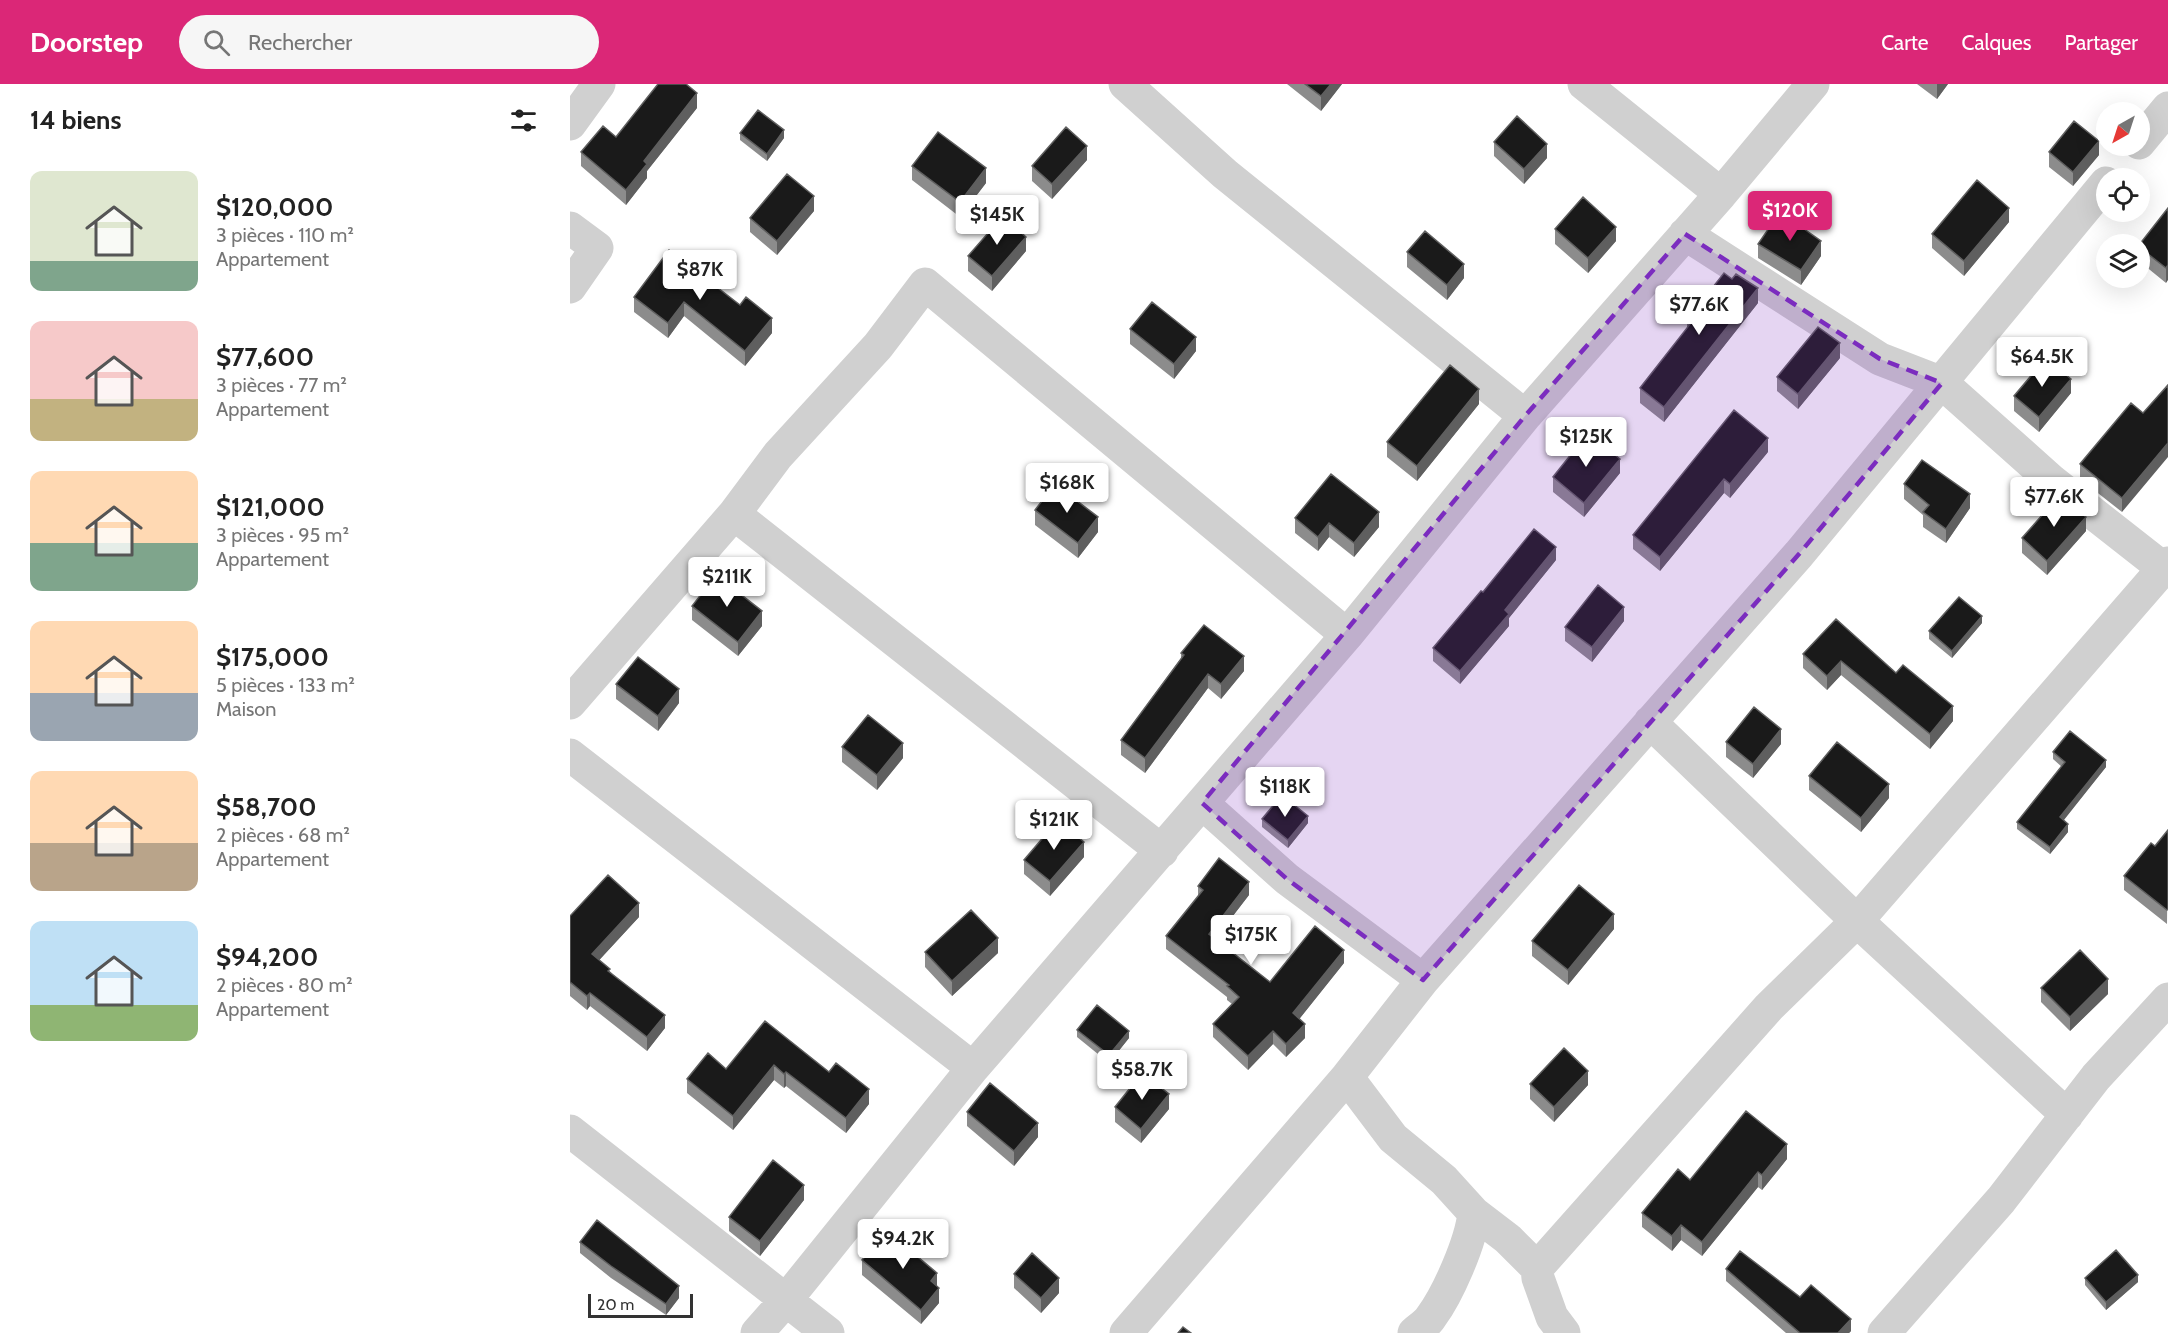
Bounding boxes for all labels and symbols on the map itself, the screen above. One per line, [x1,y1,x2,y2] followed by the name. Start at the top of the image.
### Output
[2096,102,2150,156] north arrow
[1748,191,1832,242] pin: $120K
[955,195,1039,246] pin: $145K
[664,250,736,301] pin: $87K
[1650,285,1748,336] pin: $77.6K
[1993,337,2091,388] pin: $64.5K
[1544,417,1628,468] pin: $125K
[1025,463,1109,514] pin: $168K
[2005,477,2103,528] pin: $77.6K
[685,557,769,608] pin: $211K
[1243,767,1327,818] pin: $118K
[1012,800,1096,851] pin: $121K
[1209,915,1293,966] pin: $175K
[1093,1050,1191,1101] pin: $58.7K
[854,1219,952,1270] pin: $94.2K
[588,1291,693,1318] scale bar

